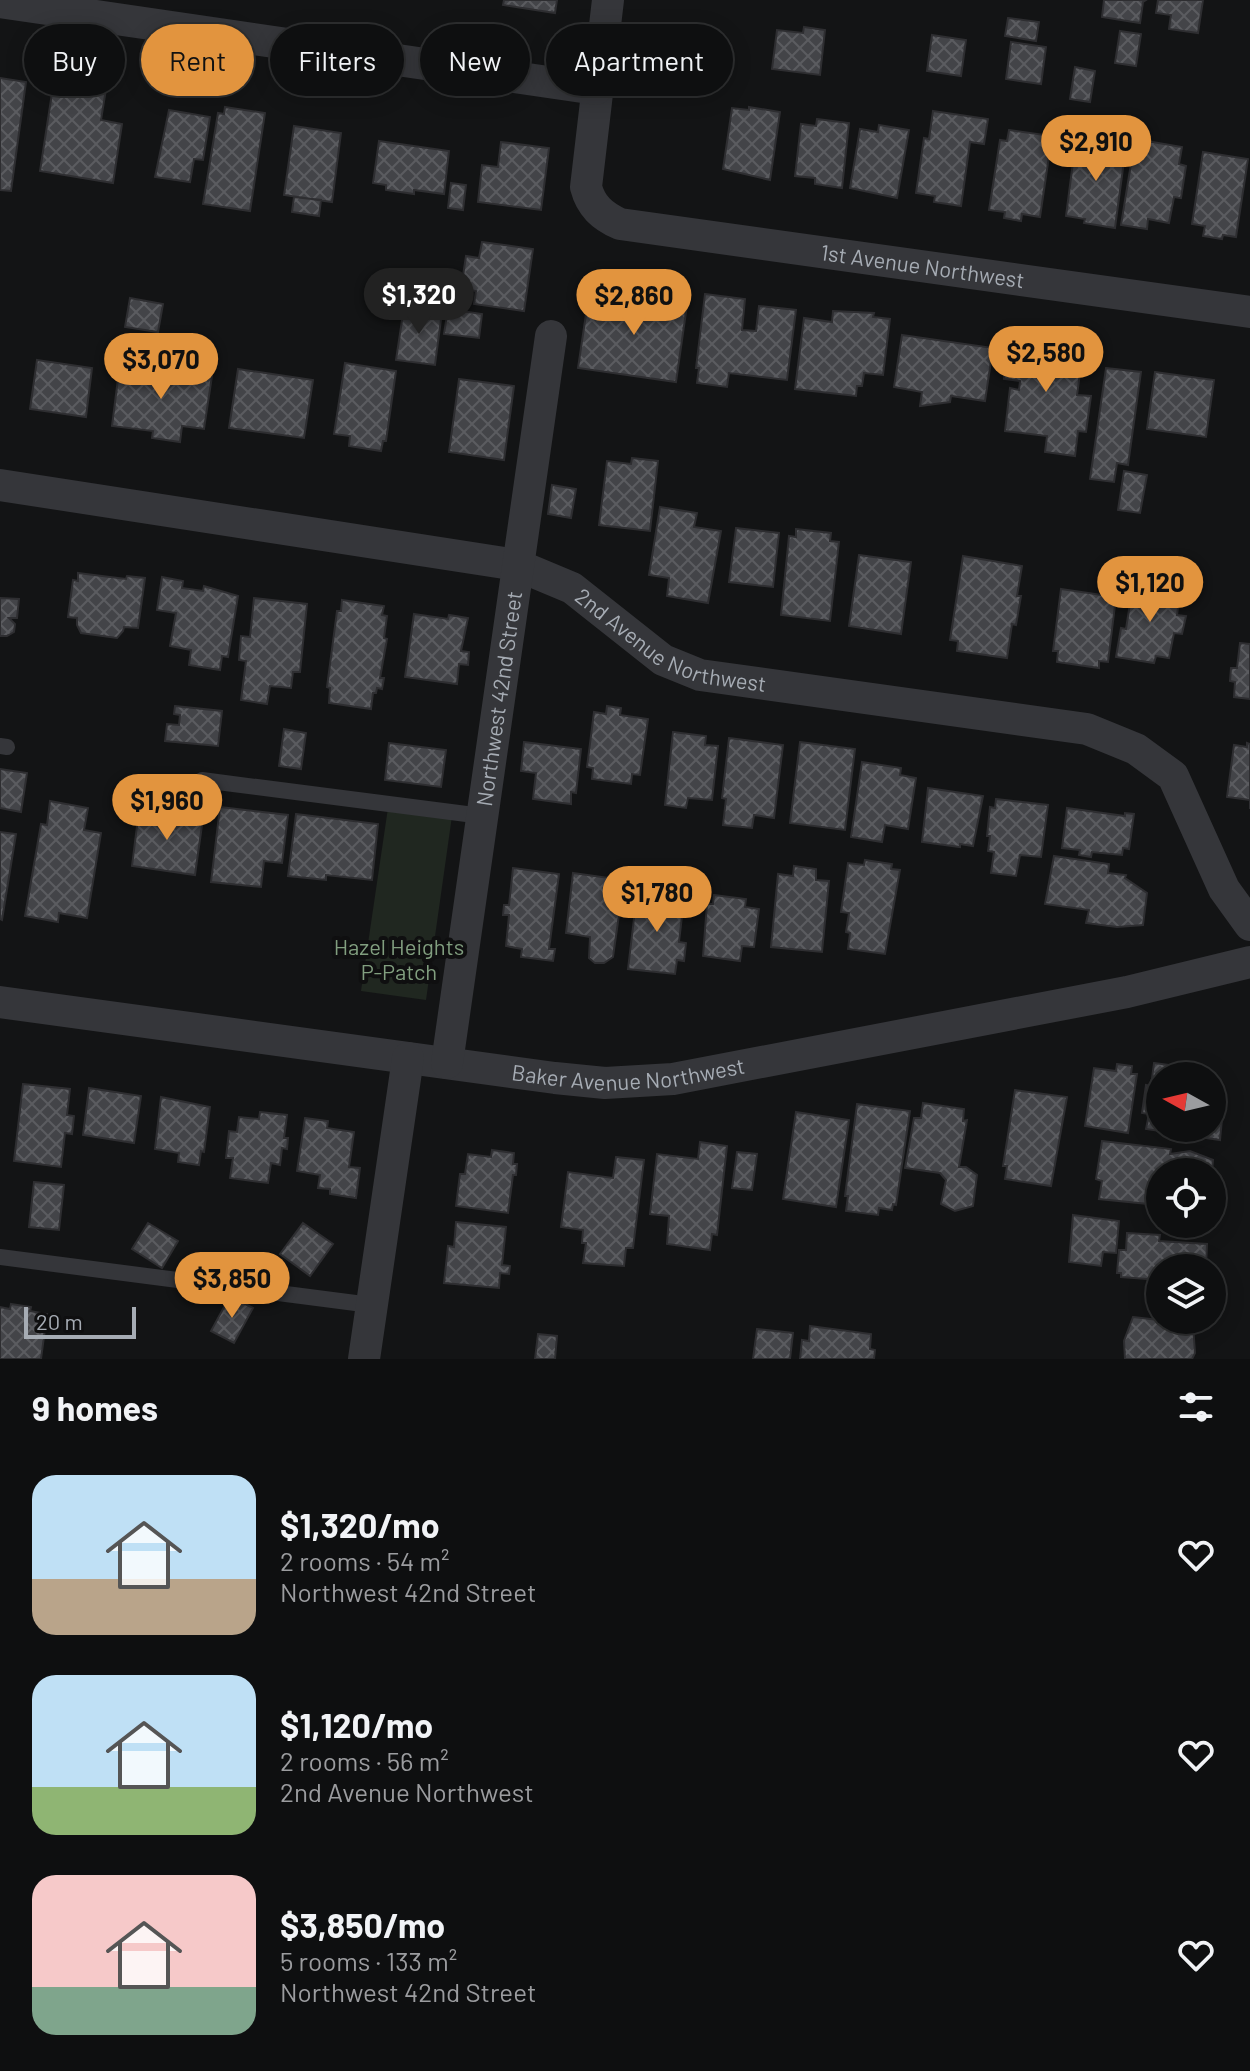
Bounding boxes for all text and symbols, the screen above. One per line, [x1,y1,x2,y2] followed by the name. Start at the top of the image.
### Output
[24,24,125,96] chip: Buy
[141,24,254,96] chip: Rent
[270,24,404,96] chip: Filters
[420,24,530,96] chip: New
[546,24,733,96] chip: Apartment
[1031,115,1161,183] pin: $2,910
[1059,125,1133,156] text: $2,910
[819,238,1026,292] street label: 1st Avenue Northwest
[354,268,484,336] pin: $1,320
[569,269,699,337] pin: $2,860
[382,278,456,309] text: $1,320
[594,279,674,310] text: $2,860
[981,326,1111,394] pin: $2,580
[96,333,226,401] pin: $3,070
[1006,336,1086,367] text: $2,580
[122,343,200,374] text: $3,070
[1085,556,1215,624] pin: $1,120
[1115,566,1185,597] text: $1,120
[571,582,768,696] street label: 2nd Avenue Northwest
[470,589,526,808] street label: Northwest 42nd Street
[102,774,232,842] pin: $1,960
[130,784,204,815] text: $1,960
[592,866,722,934] pin: $1,780
[621,876,693,907] text: $1,780
[334,933,464,984] park label: Hazel Heights P-Patch
[510,1052,747,1095] street label: Baker Avenue Northwest
[1146,1062,1226,1142] north arrow
[1146,1062,1226,1334] map controls
[1146,1158,1226,1238] button: locate
[167,1252,297,1320] pin: $3,850
[1146,1254,1226,1334] button: layers
[193,1262,271,1293] text: $3,850
[24,1303,136,1339] scale bar
[36,1308,83,1334] text: 20 m
[1174,1385,1218,1429] icon: filters
[32,1387,158,1428] text: 9 homes
[280,1504,440,1545] text: $1,320/mo
[96,1507,192,1603] icon: home
[1174,1533,1218,1577] icon: heart
[280,1545,450,1576] text: 2 rooms · 54 m²
[280,1576,536,1607] text: Northwest 42nd Street
[280,1704,433,1745] text: $1,120/mo
[96,1707,192,1803] icon: home
[1174,1733,1218,1777] icon: heart
[280,1745,449,1776] text: 2 rooms · 56 m²
[280,1776,534,1807] text: 2nd Avenue Northwest
[280,1904,445,1945] text: $3,850/mo
[96,1907,192,2003] icon: home
[1174,1933,1218,1977] icon: heart
[280,1945,457,1976] text: 5 rooms · 133 m²
[280,1976,536,2007] text: Northwest 42nd Street

